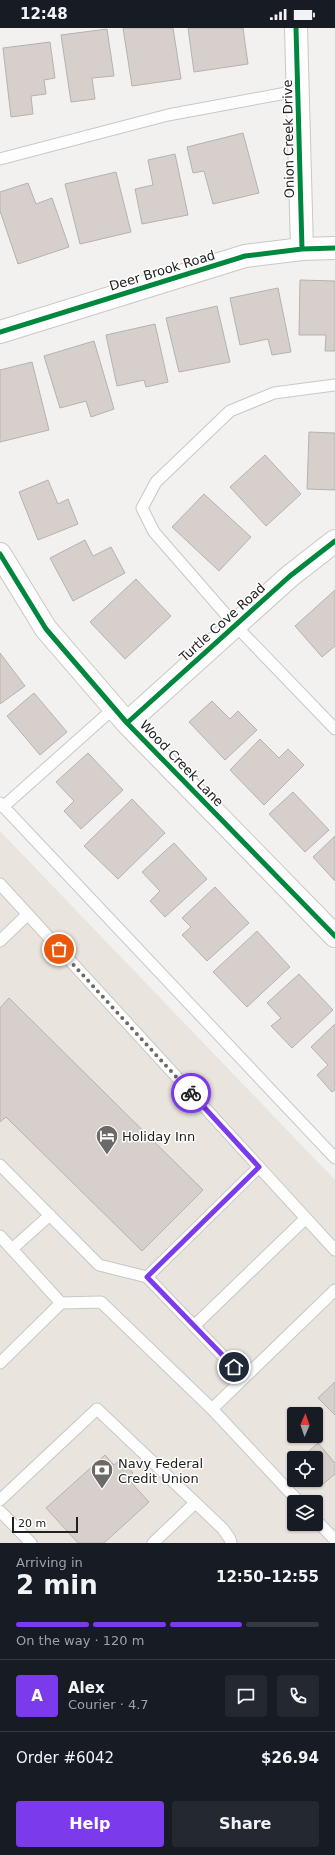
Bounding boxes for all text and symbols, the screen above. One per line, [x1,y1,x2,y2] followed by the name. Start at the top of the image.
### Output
[20,5,68,23] text: 12:48
[280,79,297,199] street label: Onion Creek Drive
[108,247,217,294] street label: Deer Brook Road
[176,580,268,665] street label: Turtle Cove Road
[137,717,227,809] street label: Wood Creek Lane
[42,932,76,966] pin
[48,938,70,960] icon: bag
[171,1073,211,1113] courier
[180,1082,202,1104] icon: bike
[94,1123,120,1156] hotel icon: Holiday Inn
[122,1129,195,1144] place label: Holiday Inn
[217,1350,251,1384] pin
[223,1356,245,1378] icon: home
[287,1407,323,1443] north arrow
[287,1407,323,1531] map controls
[287,1451,323,1487] button: locate
[118,1456,203,1486] place label: Navy Federal Credit Union
[89,1457,115,1490] bank icon: Navy Federal Credit Union
[287,1495,323,1531] button: layers
[12,1515,78,1534] scale bar
[18,1517,46,1530] text: 20 m
[16,1555,83,1570] text: Arriving in
[216,1568,319,1586] text: 12:50–12:55
[16,1570,98,1600] text: 2 min
[16,1633,144,1648] text: On the way · 120 m
[225,1675,267,1717] button: chat
[277,1675,319,1717] button: phone
[68,1679,105,1697] text: Alex
[31,1687,43,1705] text: A
[68,1697,149,1712] text: Courier · 4.7
[16,1749,114,1767] text: Order #6042
[261,1749,319,1767] text: $26.94
[16,1801,164,1847] button: Help
[172,1801,319,1847] button: Share

